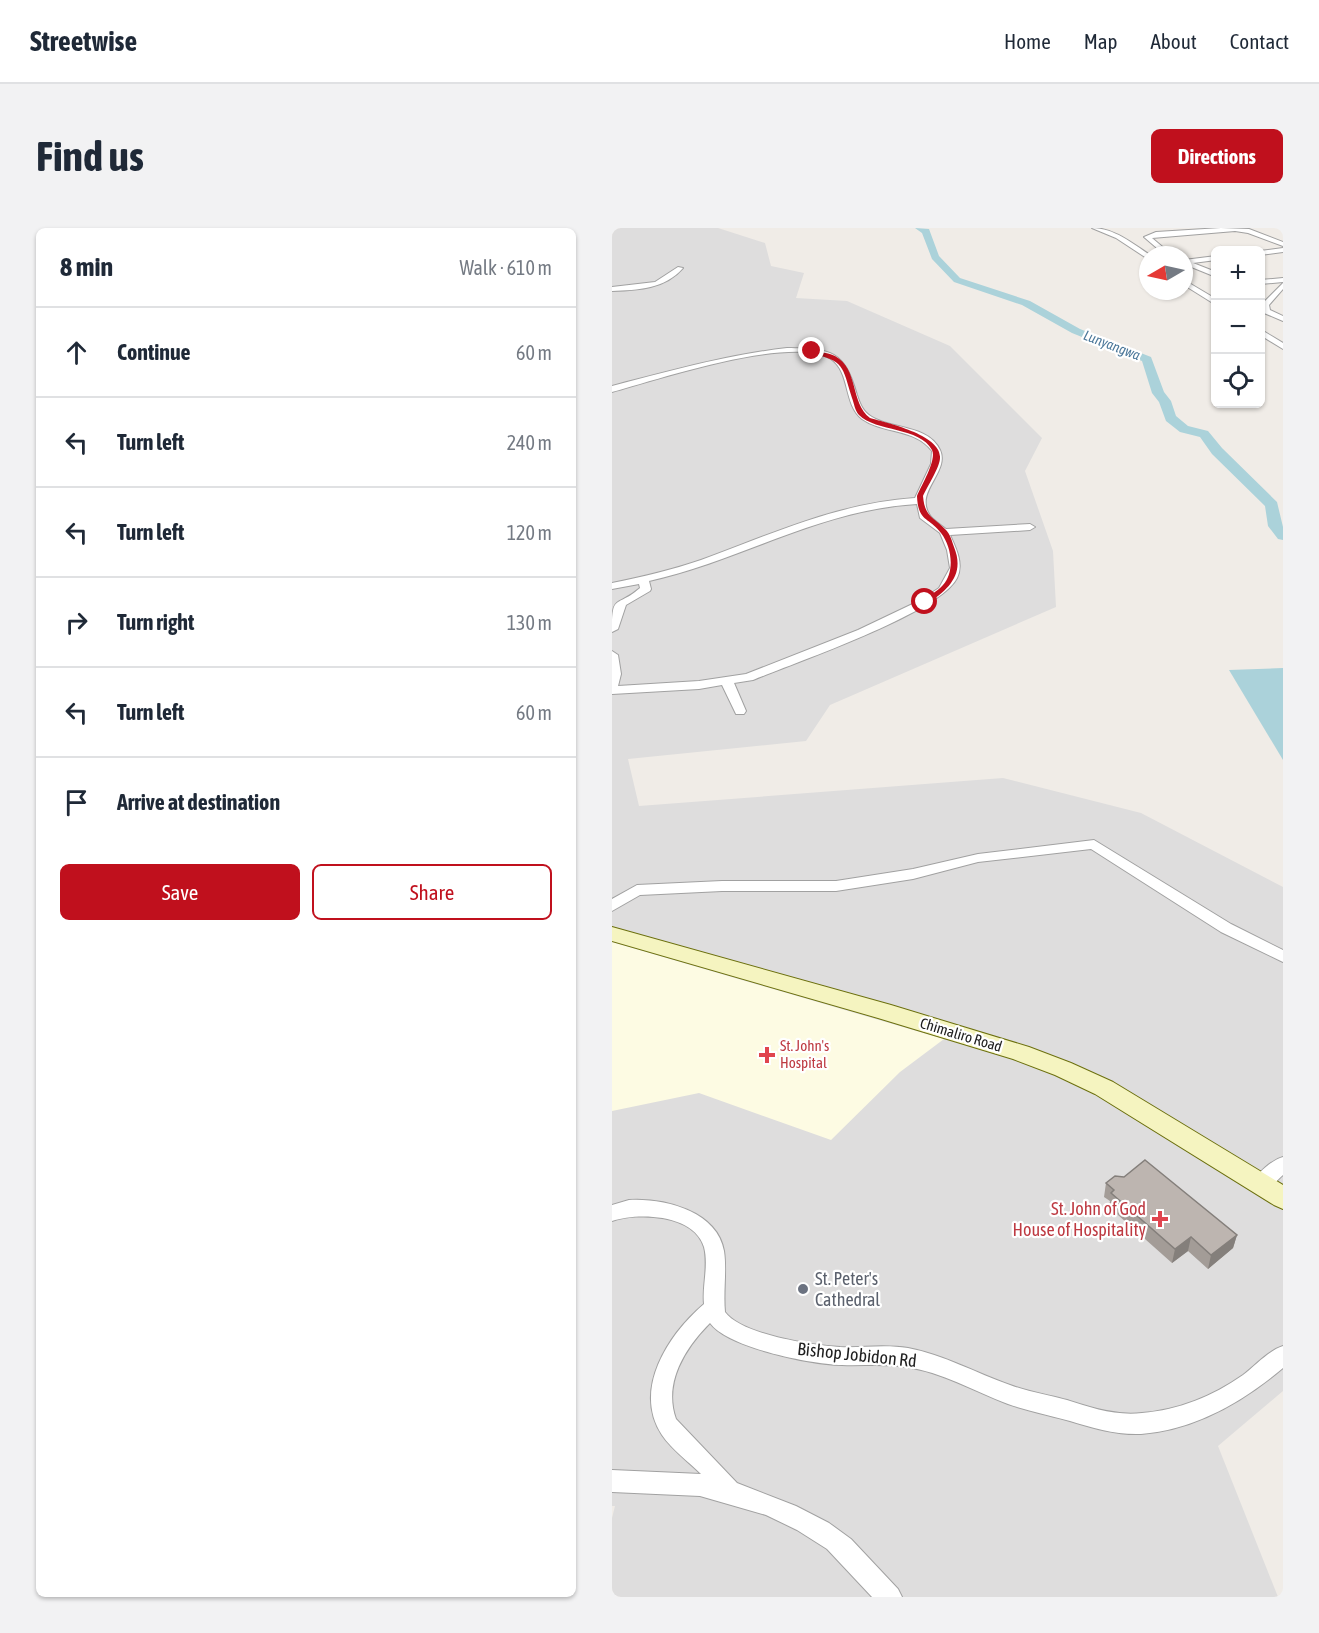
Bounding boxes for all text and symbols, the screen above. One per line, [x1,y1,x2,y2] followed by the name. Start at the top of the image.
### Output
[30,25,137,57] text: Streetwise
[1004,29,1051,53] text: Home
[1084,29,1118,53] text: Map
[1151,29,1197,53] text: About
[1230,29,1289,53] text: Contact
[1151,129,1283,183] button: Directions
[36,132,144,180] text: Find us
[1139,246,1193,300] north arrow
[1211,246,1265,408] map controls
[1211,246,1265,300] button: +
[60,252,113,282] text: 8 min
[460,256,552,279] text: Walk · 610 m
[1211,300,1265,354] button: −
[1081,327,1143,363] water label: Lunyangwa
[60,336,93,369] icon: ahead
[798,337,824,363] route end
[117,339,191,365] text: Continue
[516,341,552,364] text: 60 m
[1211,354,1265,408] button: locate
[60,426,93,459] icon: left
[117,429,184,455] text: Turn left
[507,431,552,454] text: 240 m
[60,516,93,549] icon: left
[117,519,184,545] text: Turn left
[507,521,552,544] text: 120 m
[911,588,937,614] route start
[60,606,93,639] icon: right
[117,609,194,635] text: Turn right
[507,611,552,634] text: 130 m
[60,696,93,729] icon: left
[117,699,184,725] text: Turn left
[516,701,552,724] text: 60 m
[60,786,93,819] icon: arrive
[117,789,280,815] text: Arrive at destination
[60,864,300,920] button: Save
[312,864,552,920] button: Share
[918,1014,1004,1055] street label: Chimaliro Road
[780,1037,829,1071] place label: St. John's Hospital
[758,1046,776,1064] marker: St. John's Hospital
[1012,1198,1146,1240] place label: St. John of God House of Hospitality
[1151,1210,1169,1228] marker: St. John of God House of Hospitality
[815,1268,880,1310] place label: St. Peter's Cathedral
[796,1282,810,1296] marker: St. Peter's Cathedral
[796,1338,918,1371] street label: Bishop Jobidon Rd

